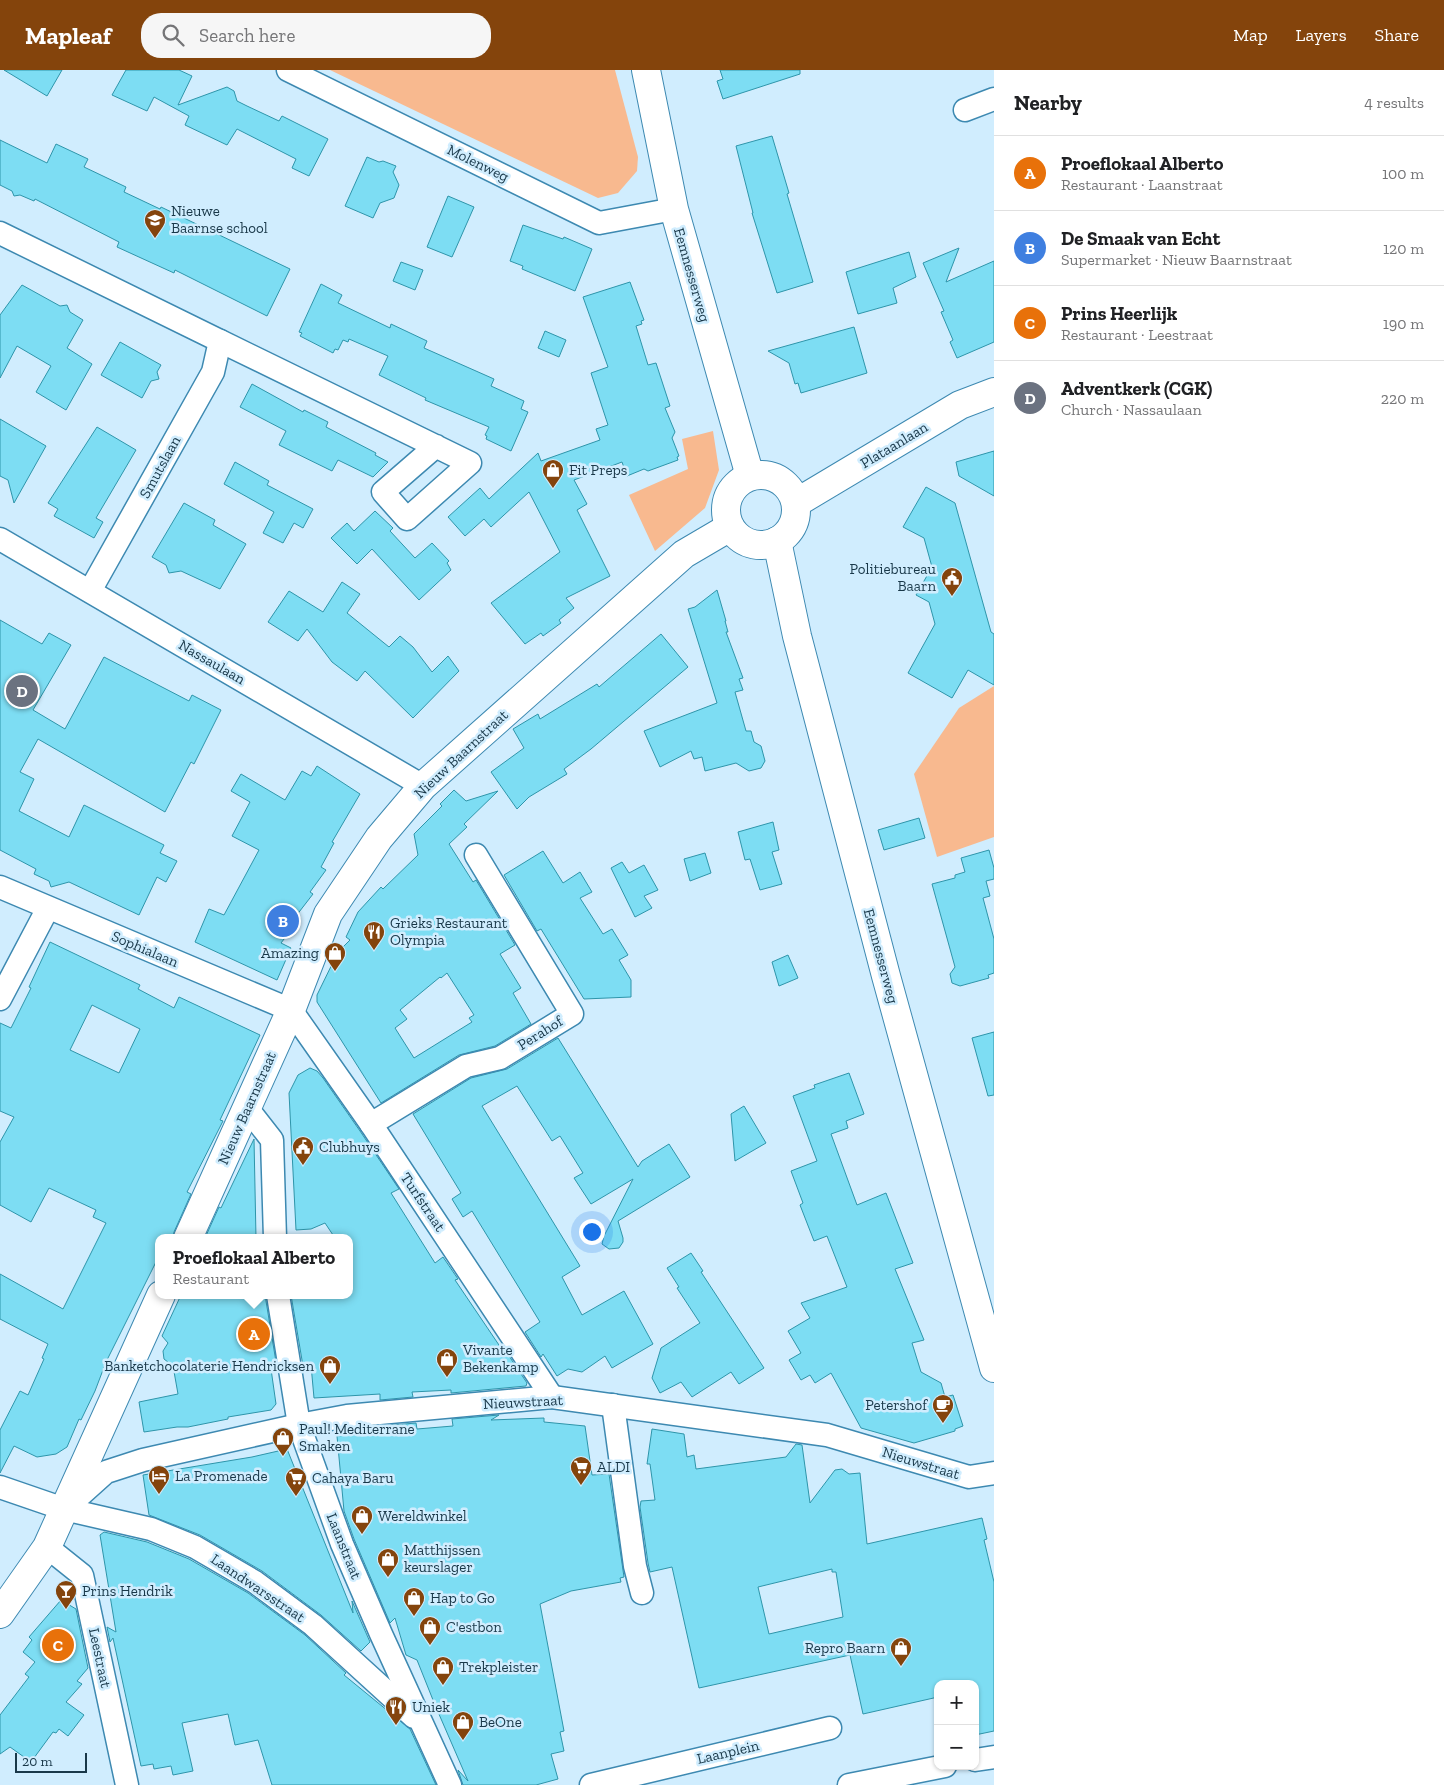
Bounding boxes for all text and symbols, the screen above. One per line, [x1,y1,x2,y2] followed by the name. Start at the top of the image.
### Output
[141,13,491,58] search box
[25,21,111,50] text: Mapleaf
[159,21,187,49] icon: search
[199,24,295,47] text: Search here
[1233,24,1268,46] text: Map
[1296,24,1347,46] text: Layers
[1375,24,1419,46] text: Share
[1014,90,1082,115] text: Nearby
[1364,93,1424,112] text: 4 results
[444,140,512,186] street label: Molenweg
[1061,152,1223,175] text: Proeflokaal Alberto
[1025,164,1036,183] text: A
[1382,164,1424,183] text: 100 m
[1061,175,1223,194] text: Restaurant · Laanstraat
[171,202,268,237] place label: Nieuwe Baarnse school
[143,208,167,239] school or university icon: Nieuwe Baarnse school
[670,226,714,324] street label: Eemnesserweg
[1061,227,1220,250] text: De Smaak van Echt
[1025,239,1035,258] text: B
[1383,239,1424,258] text: 120 m
[1061,250,1292,269] text: Supermarket · Nieuw Baarnstraat
[1061,302,1177,325] text: Prins Heerlijk
[1025,314,1035,333] text: C
[1383,314,1424,333] text: 190 m
[1061,325,1213,344] text: Restaurant · Leestraat
[1061,377,1212,400] text: Adventkerk (CGK)
[1024,389,1036,408] text: D
[1381,389,1424,408] text: 220 m
[1061,400,1202,419] text: Church · Nassaulaan
[857,418,931,472] street label: Plataanlaan
[136,432,185,501] street label: Smutslaan
[541,458,565,489] shop icon: Fit Preps
[569,461,627,479] place label: Fit Preps
[850,560,937,595] place label: Politiebureau Baarn
[940,566,964,597] public building icon: Politiebureau Baarn
[176,636,249,688] street label: Nassaulaan
[6,672,38,710] pin: D
[410,706,512,802] street label: Nieuw Baarnstraat
[267,902,299,940] pin: B
[860,907,902,1005] street label: Eemnesserweg
[390,914,508,949] place label: Grieks Restaurant Olympia
[362,920,386,951] restaurant icon: Grieks Restaurant Olympia
[109,927,181,971] street label: Sophialaan
[323,941,347,972] shop icon: Amazing
[261,944,319,962] place label: Amazing
[514,1012,567,1054] street label: Perahof
[214,1048,280,1167] street label: Nieuw Baarnstraat
[291,1135,315,1166] public building icon: Clubhuys
[319,1138,380,1156] place label: Clubhuys
[397,1169,450,1235] street label: Turfstraat
[579,1219,605,1245] your location
[155,1234,353,1299] popup
[173,1246,335,1269] text: Proeflokaal Alberto
[173,1269,249,1288] text: Restaurant
[238,1315,270,1353] pin: A
[462,1341,539,1376] place label: Vivante Bekenkamp
[435,1347,459,1378] shop icon: Vivante Bekenkamp
[318,1354,342,1385] shop icon: Banketchocolaterie Hendricksen
[104,1357,314,1375] place label: Banketchocolaterie Hendricksen
[483,1391,564,1413] street label: Nieuwstraat
[931,1393,955,1424] cafe icon: Petershof
[865,1396,928,1414] place label: Petershof
[299,1420,415,1455] place label: Paul! Mediterrane Smaken
[271,1426,295,1457] shop icon: Paul! Mediterrane Smaken
[880,1443,962,1483] street label: Nieuwstraat
[569,1455,593,1486] supermarket icon: ALDI
[597,1458,630,1476] place label: ALDI
[147,1464,171,1495] hotel icon: La Promenade
[284,1466,308,1497] supermarket icon: Cahaya Baru
[175,1467,268,1485] place label: La Promenade
[312,1469,394,1487] place label: Cahaya Baru
[350,1504,374,1535] shop icon: Wereldwinkel
[378,1507,467,1525] place label: Wereldwinkel
[323,1510,366,1582] street label: Laanstraat
[404,1541,481,1576] place label: Matthijssen keurslager
[376,1547,400,1578] shop icon: Matthijssen keurslager
[208,1550,309,1626] street label: Laandwarsstraat
[54,1579,78,1610] bar icon: Prins Hendrik
[82,1582,173,1600] place label: Prins Hendrik
[402,1586,426,1617] shop icon: Hap to Go
[430,1589,495,1607] place label: Hap to Go
[418,1615,442,1646] shop icon: C'estbon
[446,1618,502,1636] place label: C'estbon
[42,1626,74,1664] pin: C
[85,1626,115,1690] street label: Leestraat
[889,1636,913,1667] shop icon: Repro Baarn
[805,1639,885,1657] place label: Repro Baarn
[431,1655,455,1686] shop icon: Trekpleister
[459,1658,538,1676] place label: Trekpleister
[934,1680,979,1770] map controls
[934,1680,979,1725] button: +
[384,1695,408,1726] restaurant icon: Uniek
[412,1698,450,1716] place label: Uniek
[451,1710,475,1741] shop icon: BeOne
[479,1713,522,1731] place label: BeOne
[934,1725,979,1770] button: −
[695,1736,761,1768] street label: Laanplein
[15,1750,88,1773] scale bar
[22,1753,53,1770] text: 20 m

